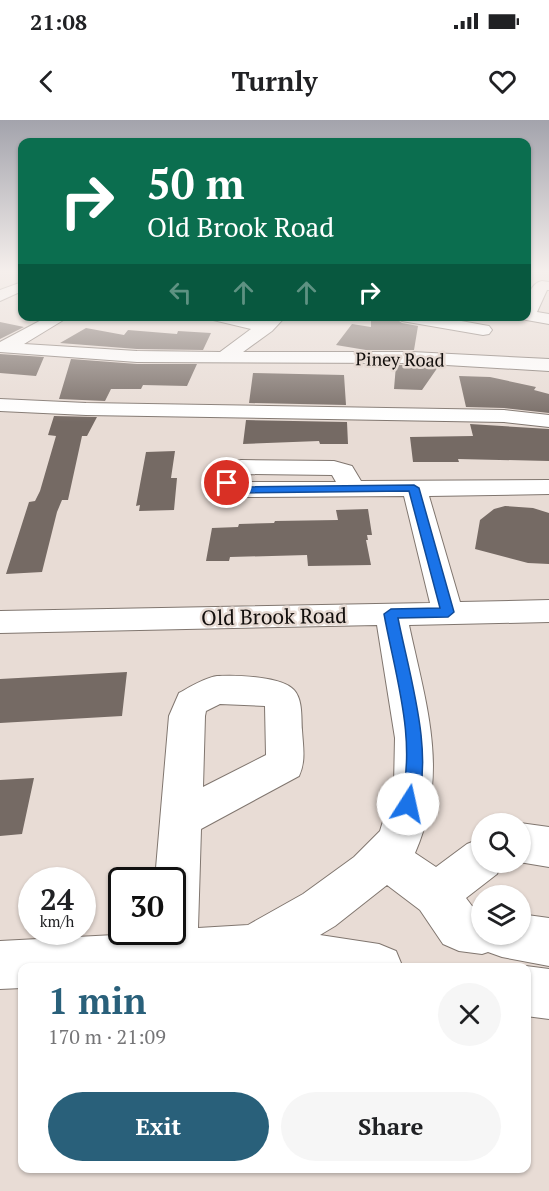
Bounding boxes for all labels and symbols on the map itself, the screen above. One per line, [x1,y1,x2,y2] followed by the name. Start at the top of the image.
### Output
[355,346,445,372] street label: Piney Road
[201,457,252,508] pin
[201,601,347,631] street label: Old Brook Road
[376,772,440,836] position arrow
[108,867,186,945] speed limit sign: 30

